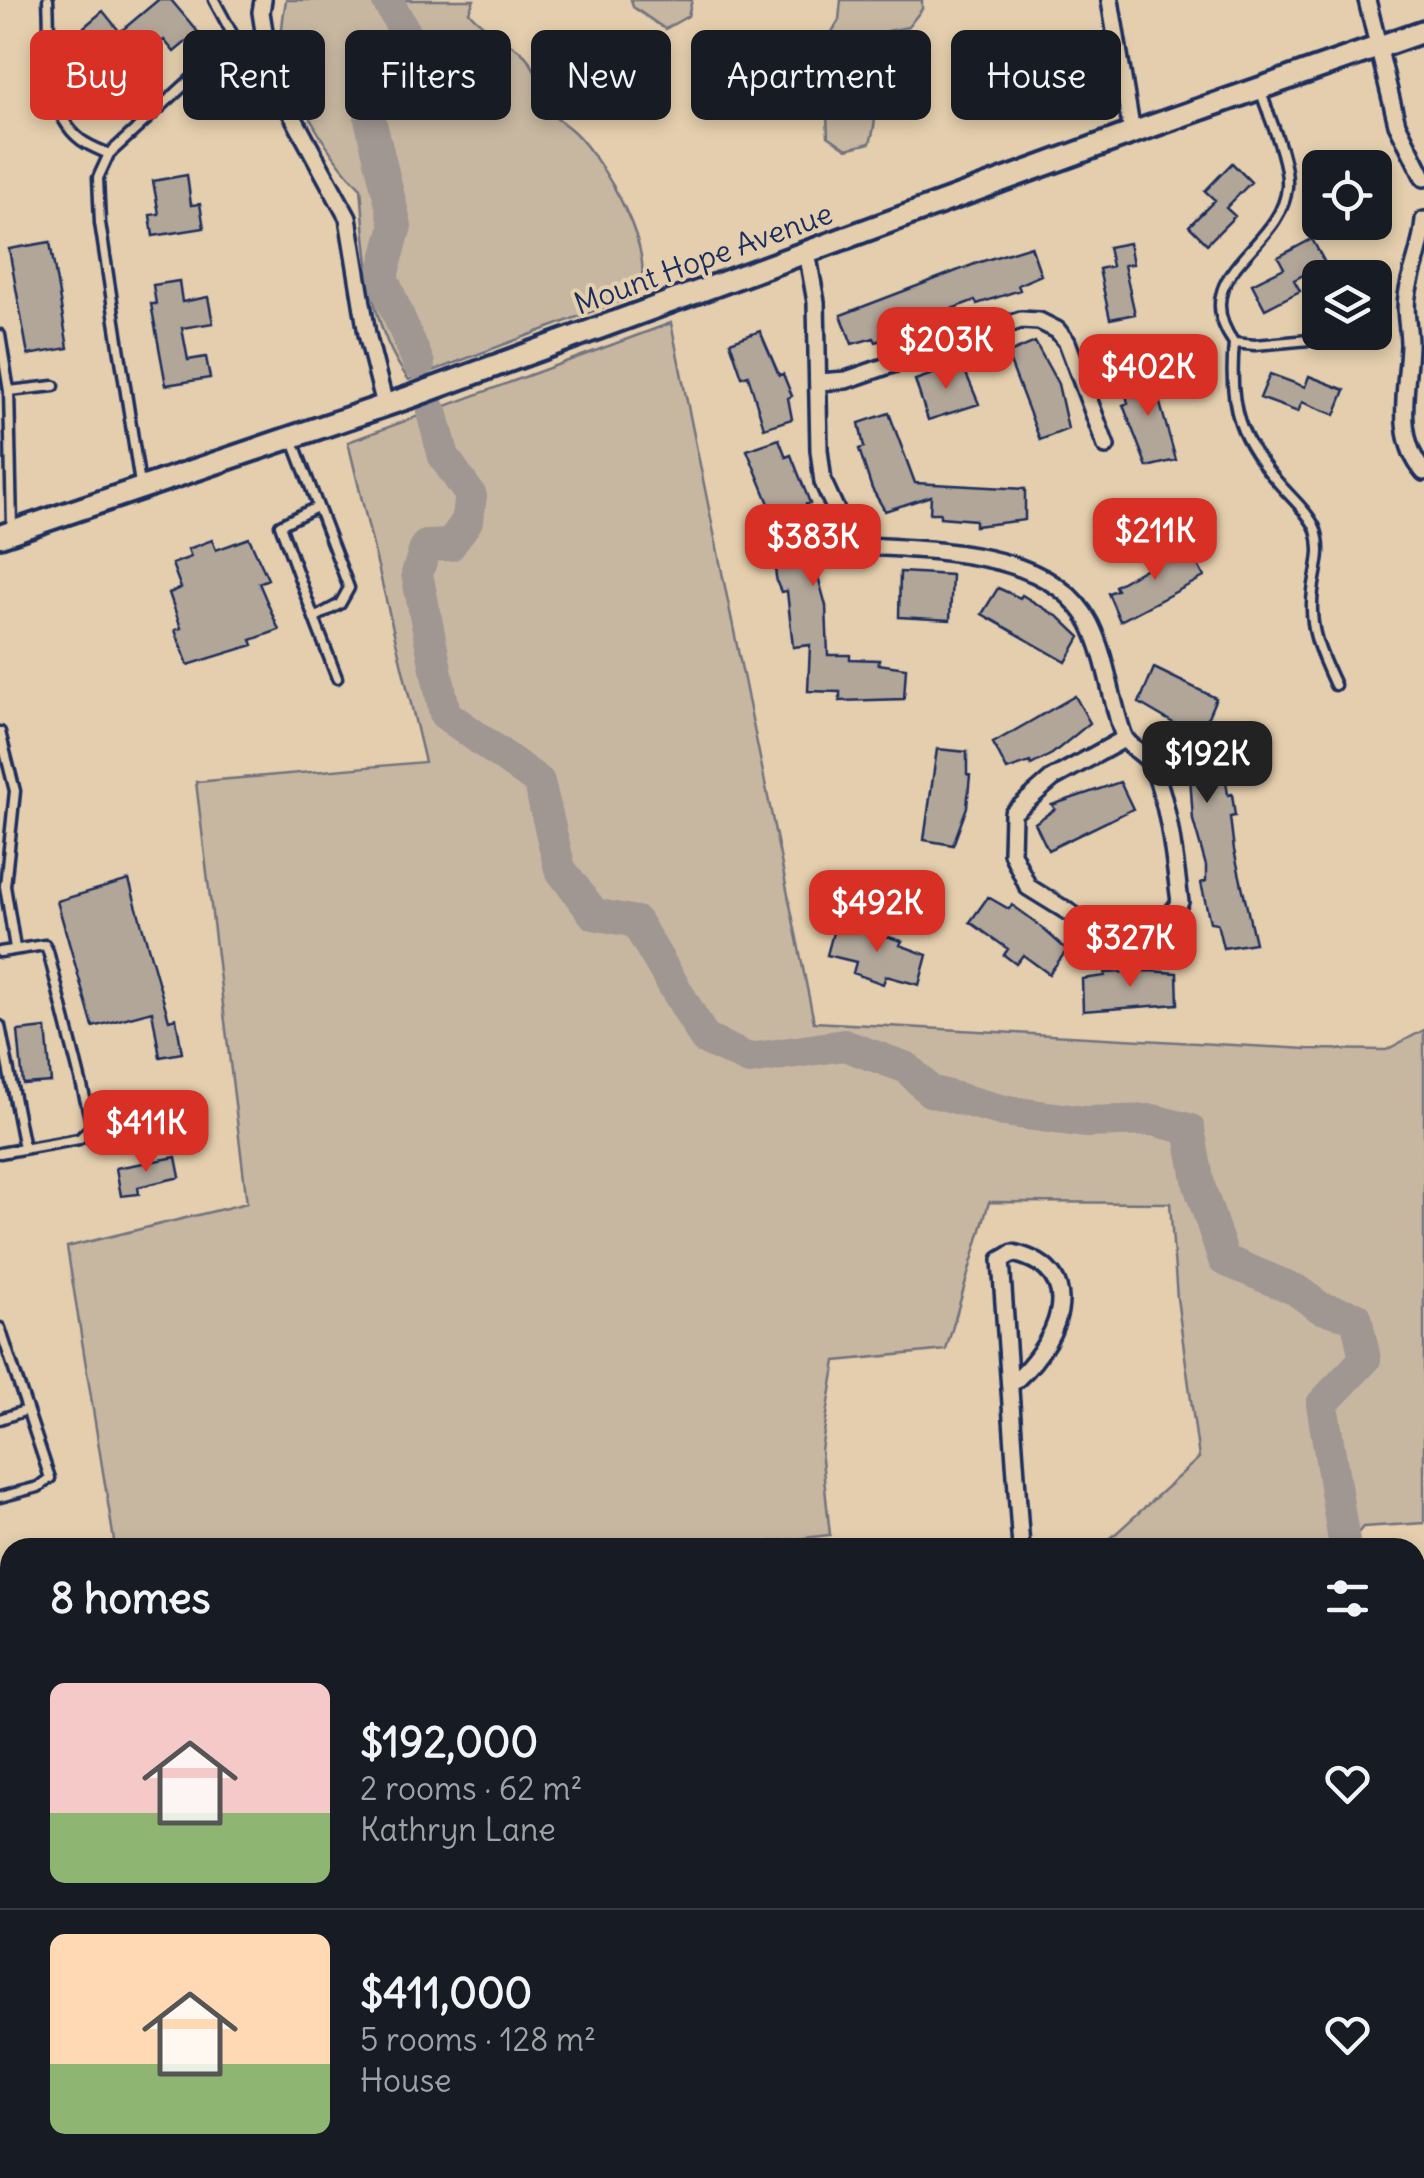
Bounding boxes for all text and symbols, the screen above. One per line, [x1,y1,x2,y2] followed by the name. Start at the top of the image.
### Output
[30,30,163,120] chip: Buy
[183,30,325,120] chip: Rent
[345,30,511,120] chip: Filters
[531,30,671,120] chip: New
[691,30,931,120] chip: Apartment
[951,30,1121,120] chip: House
[1302,150,1392,350] map controls
[1302,150,1392,240] button: locate
[569,194,837,322] street label: Mount Hope Avenue
[1302,260,1392,350] button: layers
[876,307,1016,392] pin: $203K
[899,319,993,360] text: $203K
[1078,334,1218,419] pin: $402K
[1101,346,1195,387] text: $402K
[1085,498,1225,583] pin: $211K
[743,504,883,589] pin: $383K
[1115,510,1195,551] text: $211K
[767,516,859,557] text: $383K
[1137,721,1277,806] pin: $192K
[1164,733,1250,774] text: $192K
[807,870,947,955] pin: $492K
[831,882,923,923] text: $492K
[1060,905,1200,990] pin: $327K
[1086,917,1174,958] text: $327K
[76,1090,216,1175] pin: $411K
[105,1102,187,1143] text: $411K
[1320,1571,1375,1626] icon: filters
[50,1572,211,1624] text: 8 homes
[360,1716,538,1768] text: $192,000
[130,1723,250,1843] icon: home
[1320,1756,1375,1811] icon: heart
[360,1768,583,1809] text: 2 rooms · 62 m²
[360,1809,556,1850] text: Kathryn Lane
[360,1967,532,2019] text: $411,000
[130,1974,250,2094] icon: home
[1320,2007,1375,2062] icon: heart
[360,2019,596,2060] text: 5 rooms · 128 m²
[360,2060,451,2101] text: House

